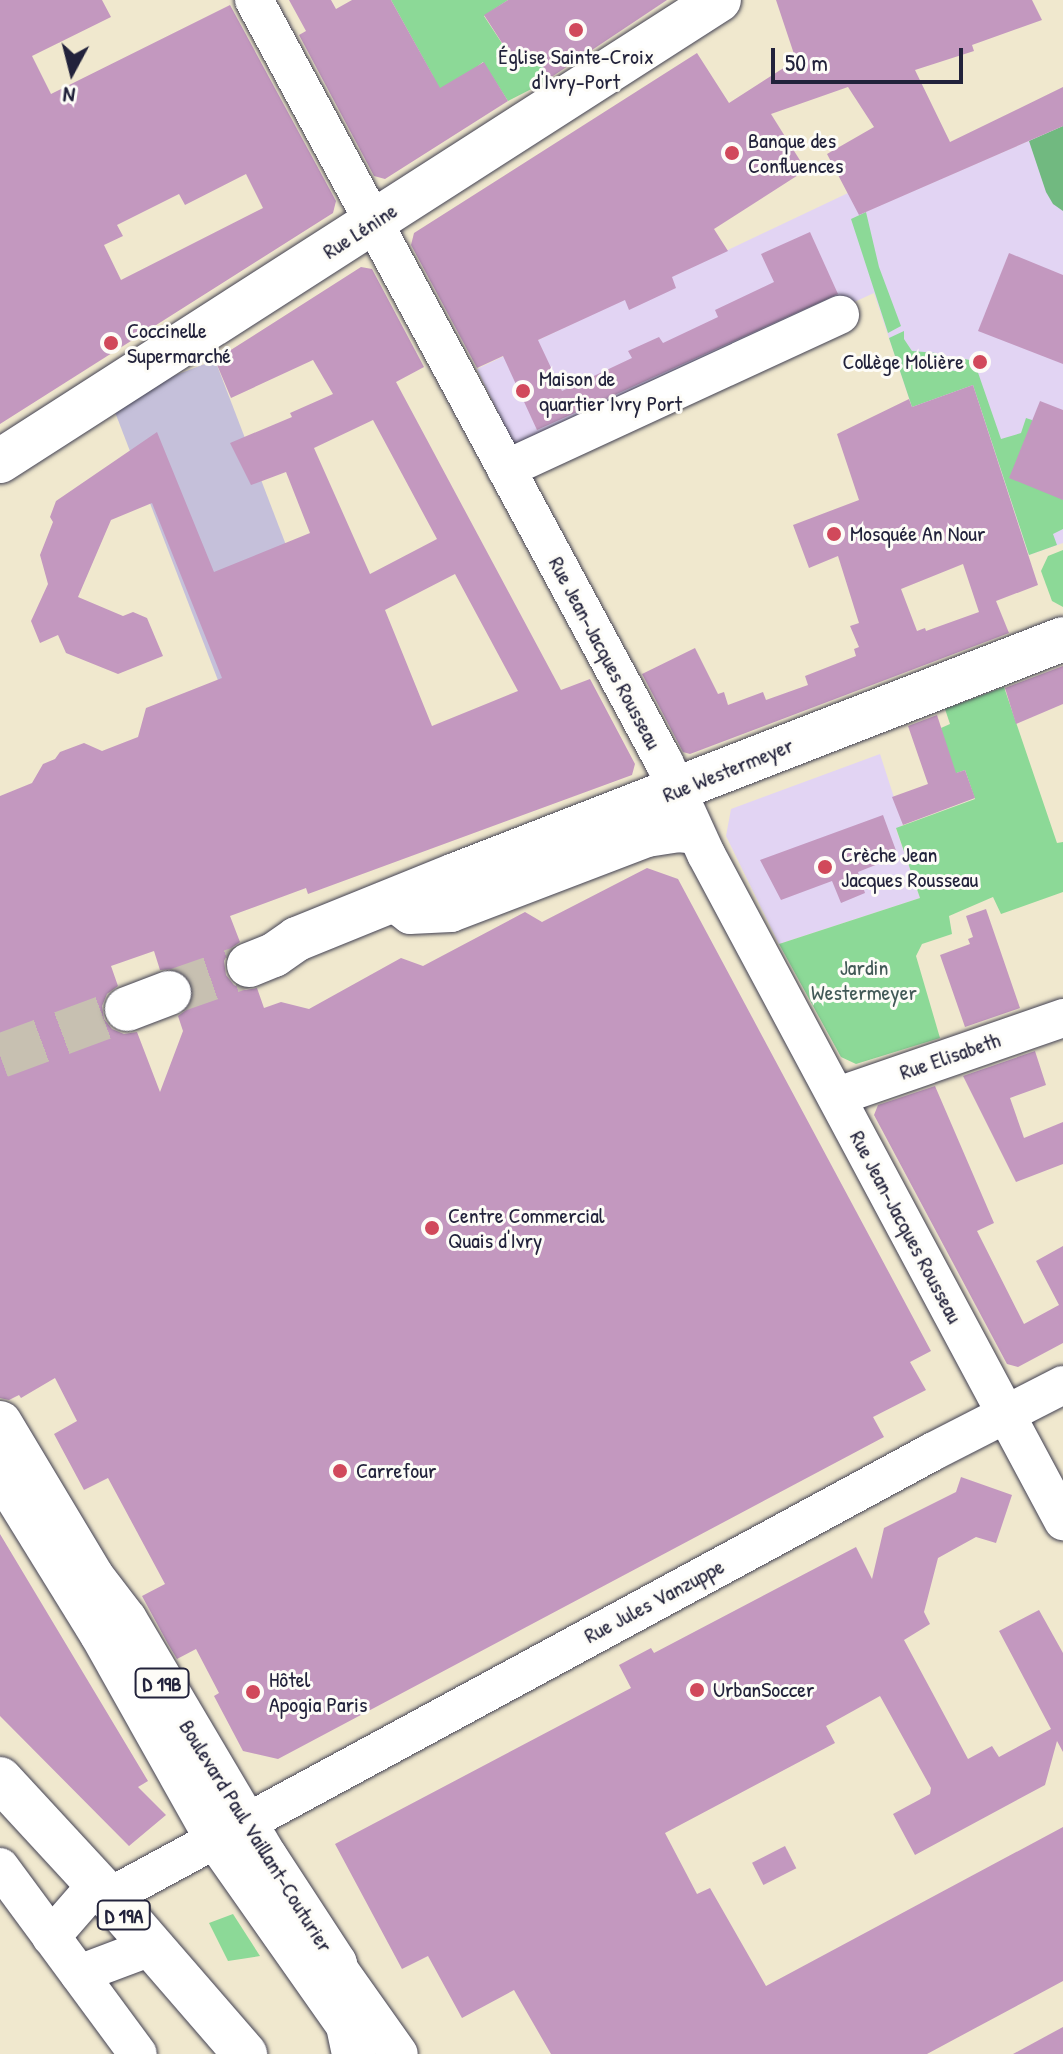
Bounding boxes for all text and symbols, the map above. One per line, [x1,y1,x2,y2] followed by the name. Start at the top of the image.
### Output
[567,21,585,39] marker: Église Sainte-Croix d'Ivry-Port
[32,32,112,112] north arrow
[775,32,967,82] scale bar
[498,43,654,94] place label: Église Sainte-Croix d'Ivry-Port
[785,46,828,78] text: 50 m
[61,80,77,111] text: N
[748,127,843,178] place label: Banque des Confluences
[723,144,741,162] marker: Banque des Confluences
[318,197,402,265] street label: Rue Lénine
[127,317,231,368] place label: Coccinelle Supermarché
[102,334,120,352] marker: Coccinelle Supermarché
[843,349,964,375] place label: Collège Molière
[971,353,989,371] marker: Collège Molière
[539,365,682,416] place label: Maison de quartier Ivry Port
[514,382,532,400] marker: Maison de quartier Ivry Port
[850,521,986,547] place label: Mosquée An Nour
[825,525,843,543] marker: Mosquée An Nour
[543,552,667,754] street label: Rue Jean-Jacques Rousseau
[659,732,797,808] street label: Rue Westermeyer
[841,841,978,892] place label: Crèche Jean Jacques Rousseau
[816,858,834,876] marker: Crèche Jean Jacques Rousseau
[811,954,917,1006] park label: Jardin Westermeyer
[896,1026,1004,1086] street label: Rue Elisabeth
[844,1126,968,1328] street label: Rue Jean-Jacques Rousseau
[448,1202,605,1254] place label: Centre Commercial Quais d'Ivry
[423,1219,441,1237] marker: Centre Commercial Quais d'Ivry
[356,1458,436,1484] place label: Carrefour
[331,1462,349,1480] marker: Carrefour
[580,1553,728,1649] street label: Rue Jules Vanzuppe
[269,1666,367,1718] place label: Hôtel Apogia Paris
[134,1667,190,1699] road number: D 19B
[713,1677,814,1703] place label: UrbanSoccer
[688,1681,706,1699] marker: UrbanSoccer
[244,1683,262,1701] marker: Hôtel Apogia Paris
[174,1715,338,1957] street label: Boulevard Paul Vaillant-Couturier
[96,1899,152,1931] road number: D 19A

